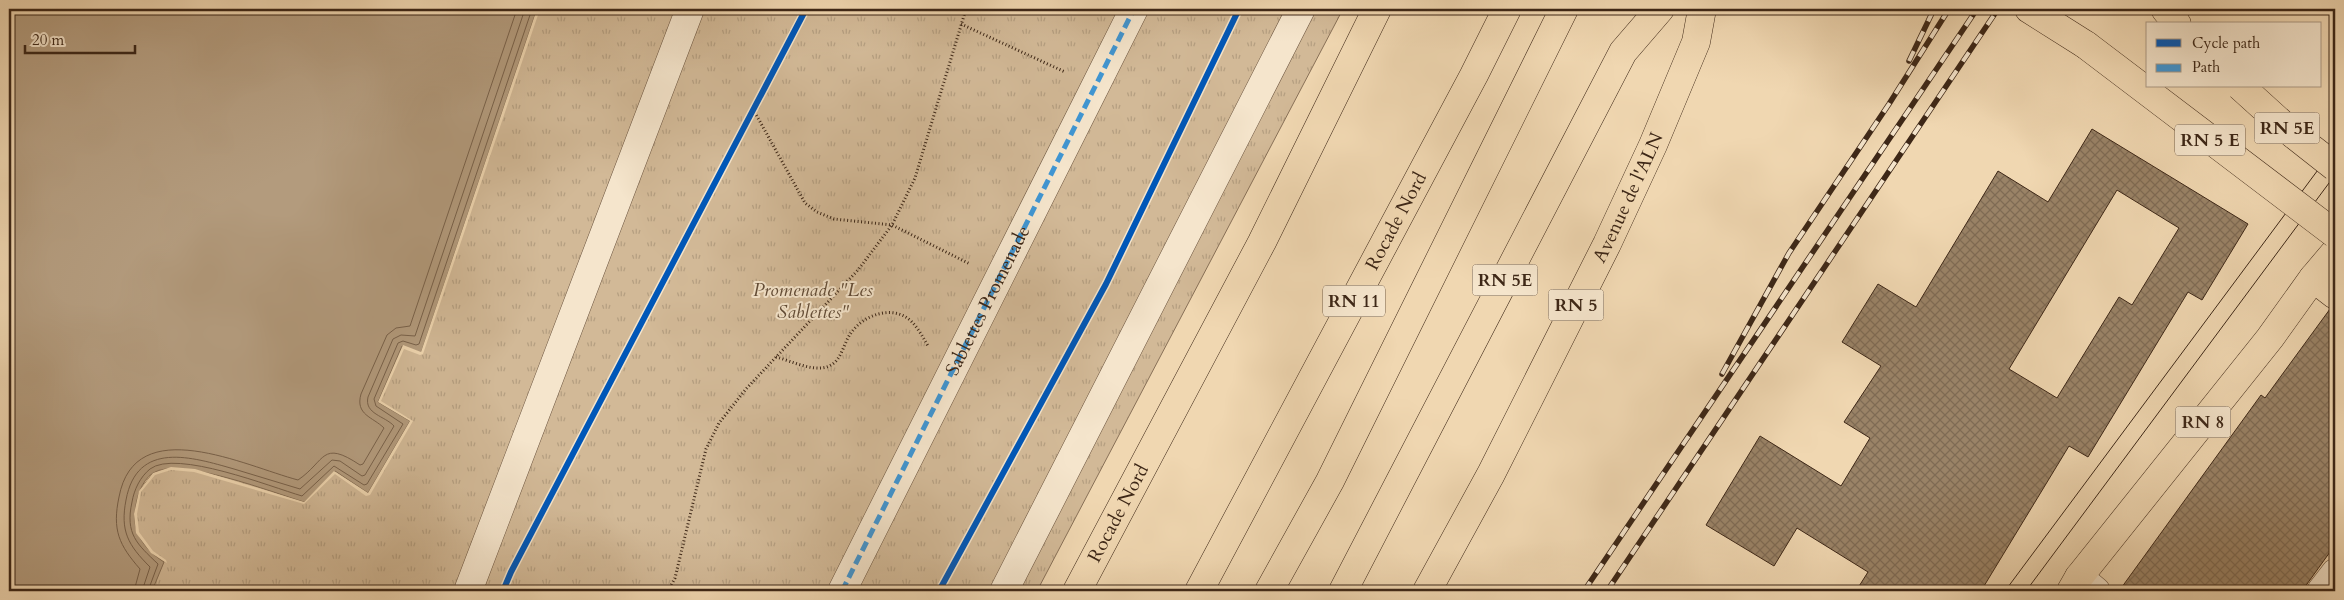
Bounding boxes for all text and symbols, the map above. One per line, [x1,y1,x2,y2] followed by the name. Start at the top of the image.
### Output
[25,22,135,54] scale bar
[2146,22,2322,88] legend
[32,30,64,50] text: 20 m
[2192,33,2261,53] text: Cycle path
[2192,57,2221,77] text: Path
[2254,112,2320,144] road number: RN 5E
[2175,124,2245,156] road number: RN 5 E
[1587,129,1670,267] street label: Avenue de l'ALN
[1359,168,1433,275] street label: Rocade Nord
[939,221,1036,380] street label: Sablettes Promenade
[1472,264,1538,296] road number: RN 5E
[753,277,874,325] park label: Promenade "Les Sablettes"
[1323,286,1385,316] road number: RN 11
[1548,290,1604,320] road number: RN 5
[2176,407,2230,438] road number: RN 8
[1081,460,1155,567] street label: Rocade Nord

